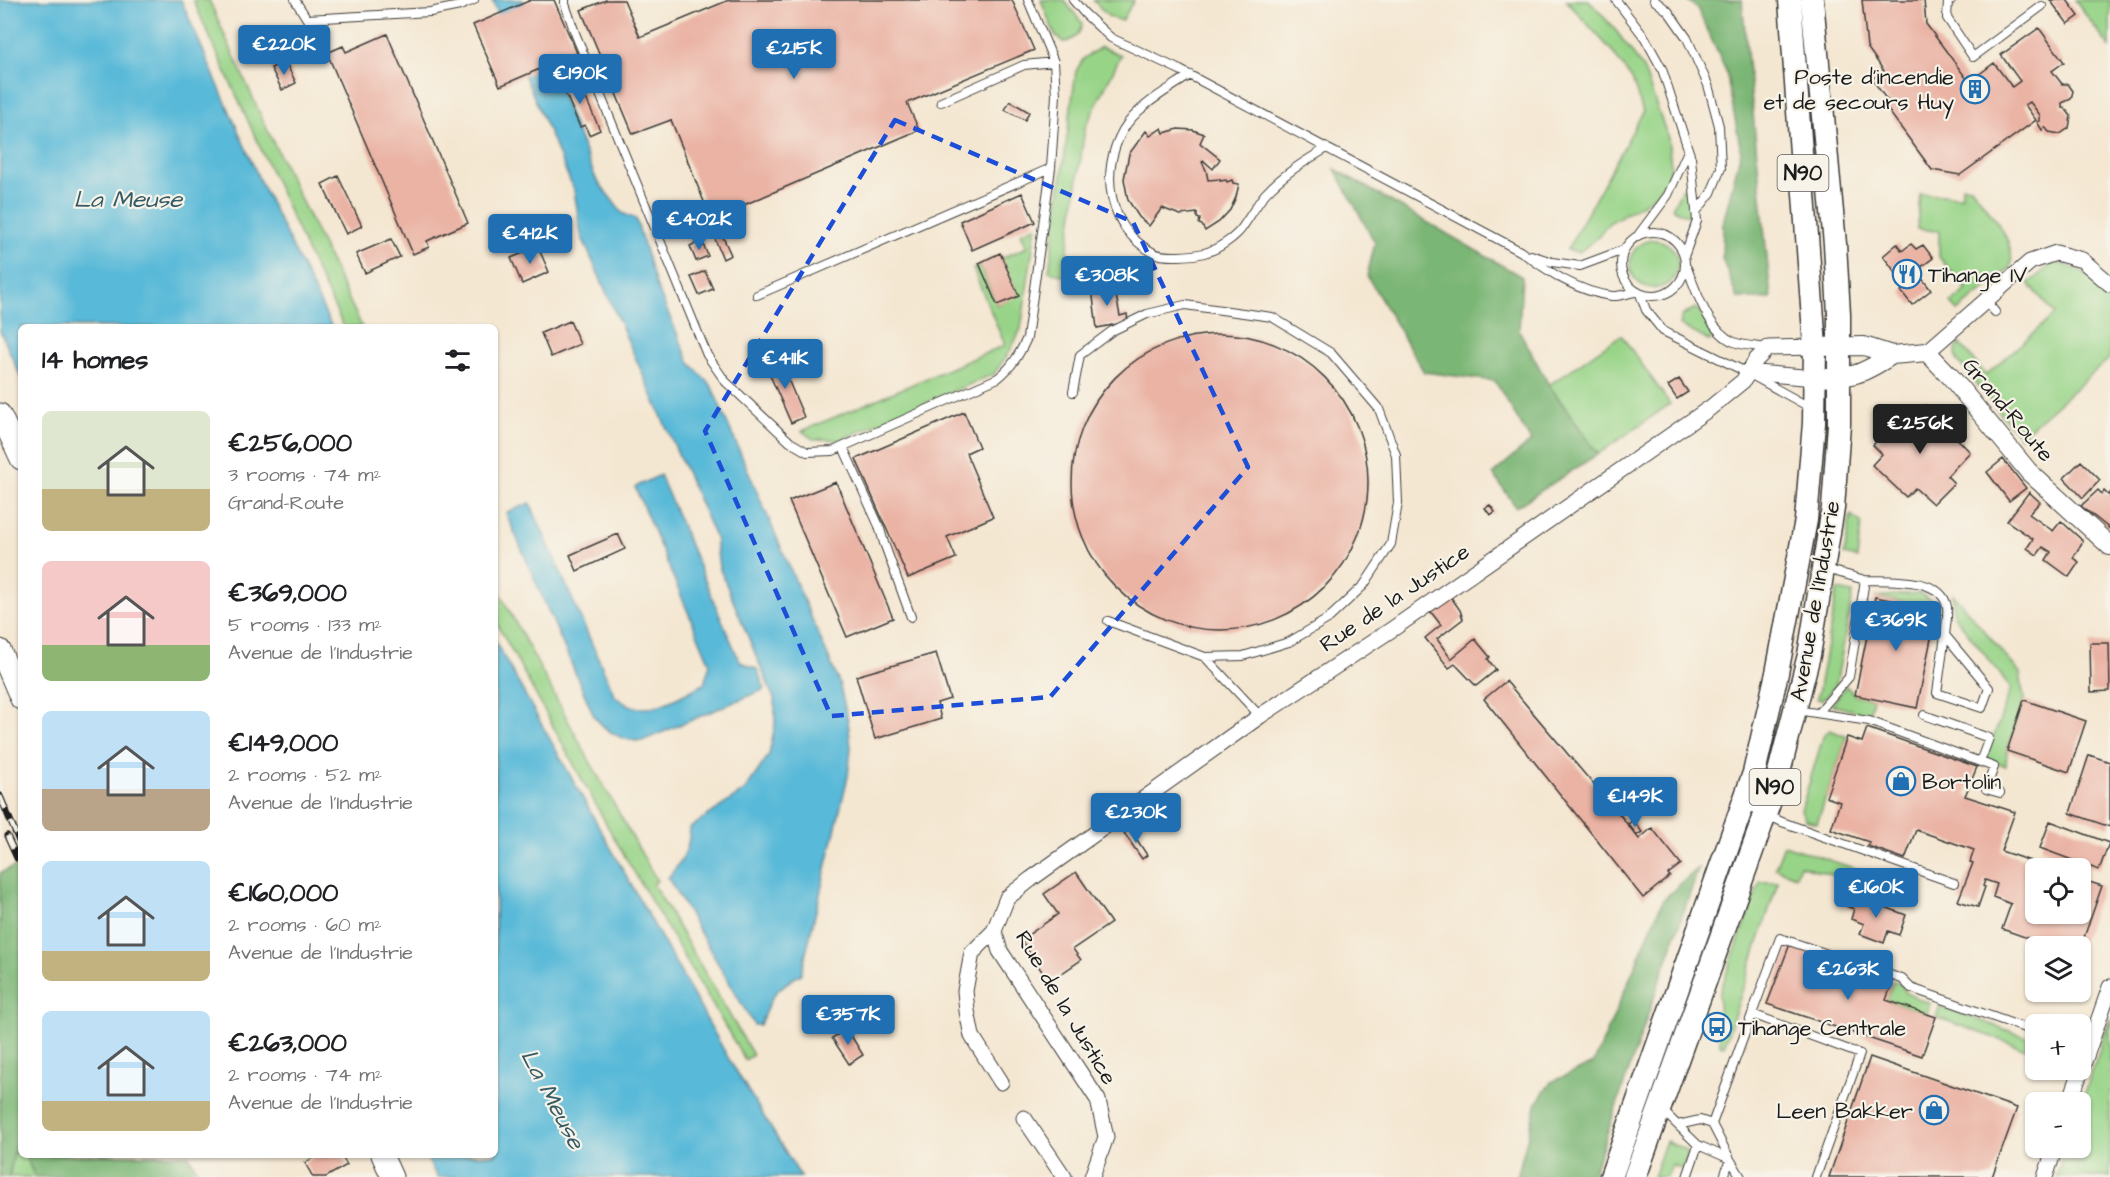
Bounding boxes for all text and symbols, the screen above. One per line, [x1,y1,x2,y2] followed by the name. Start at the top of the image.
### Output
[242,25,326,76] pin: €220K
[752,29,836,80] pin: €215K
[252,30,316,58] text: €220K
[766,34,822,62] text: €215K
[538,54,622,105] pin: €190K
[553,59,607,87] text: €190K
[1763,62,1954,119] place label: Poste d'incendie et de secours Huy
[1959,73,1991,105] building icon: Poste d'incendie et de secours Huy
[1778,155,1828,191] road number: N90
[74,183,183,217] water label: La Meuse
[657,200,741,251] pin: €402K
[666,205,732,233] text: €402K
[488,214,572,265] pin: €412K
[502,219,558,247] text: €412K
[1065,256,1149,307] pin: €308K
[1891,258,1923,290] restaurant icon: Tihange IV
[1928,260,2028,292] place label: Tihange IV
[1075,261,1139,289] text: €308K
[743,339,827,390] pin: €411K
[42,342,148,378] text: 14 homes
[441,344,474,377] icon: filters
[762,344,808,372] text: €411K
[1955,351,2061,469] street label: Grand-Route
[1878,404,1962,455] pin: €256K
[1887,409,1953,437] text: €256K
[228,425,352,461] text: €256,000
[90,435,162,507] icon: home
[228,461,381,489] text: 3 rooms · 74 m²
[228,489,344,517] text: Grand-Route
[1783,498,1848,704] street label: Avenue de l'Industrie
[1314,536,1476,660] street label: Rue de la Justice
[228,575,347,611] text: €369,000
[90,585,162,657] icon: home
[1854,601,1938,652] pin: €369K
[1865,606,1927,634] text: €369K
[228,611,382,639] text: 5 rooms · 133 m²
[228,639,413,667] text: Avenue de l'Industrie
[228,725,338,761] text: €149,000
[90,735,162,807] icon: home
[228,761,382,789] text: 2 rooms · 52 m²
[1885,765,1917,797] shop icon: Bortolin
[1922,767,2001,798] place label: Bortolin
[1750,769,1800,805] road number: N90
[1593,777,1677,828] pin: €149K
[1607,782,1663,810] text: €149K
[228,789,413,817] text: Avenue de l'Industrie
[1094,793,1178,844] pin: €230K
[1105,798,1167,826] text: €230K
[2025,858,2091,1158] map controls
[2025,858,2091,924] button: locate
[1834,868,1918,919] pin: €160K
[1848,873,1904,901] text: €160K
[228,875,339,911] text: €160,000
[90,885,162,957] icon: home
[228,911,382,939] text: 2 rooms · 60 m²
[1007,925,1124,1091] street label: Rue de la Justice
[2025,936,2091,1002] button: layers
[228,939,413,967] text: Avenue de l'Industrie
[1806,950,1890,1001] pin: €263K
[1817,955,1879,983] text: €263K
[806,995,890,1046] pin: €357K
[816,1000,880,1028] text: €357K
[1701,1011,1733,1043] bus stop icon: Tihange Centrale
[1738,1013,1906,1045] place label: Tihange Centrale
[2025,1014,2091,1080] button: +
[228,1025,347,1061] text: €263,000
[90,1035,162,1107] icon: home
[512,1044,593,1156] water label: La Meuse
[228,1061,382,1089] text: 2 rooms · 74 m²
[228,1089,413,1117] text: Avenue de l'Industrie
[2025,1092,2091,1158] button: −
[1918,1094,1950,1126] shop icon: Leen Bakker
[1776,1096,1913,1127] place label: Leen Bakker

